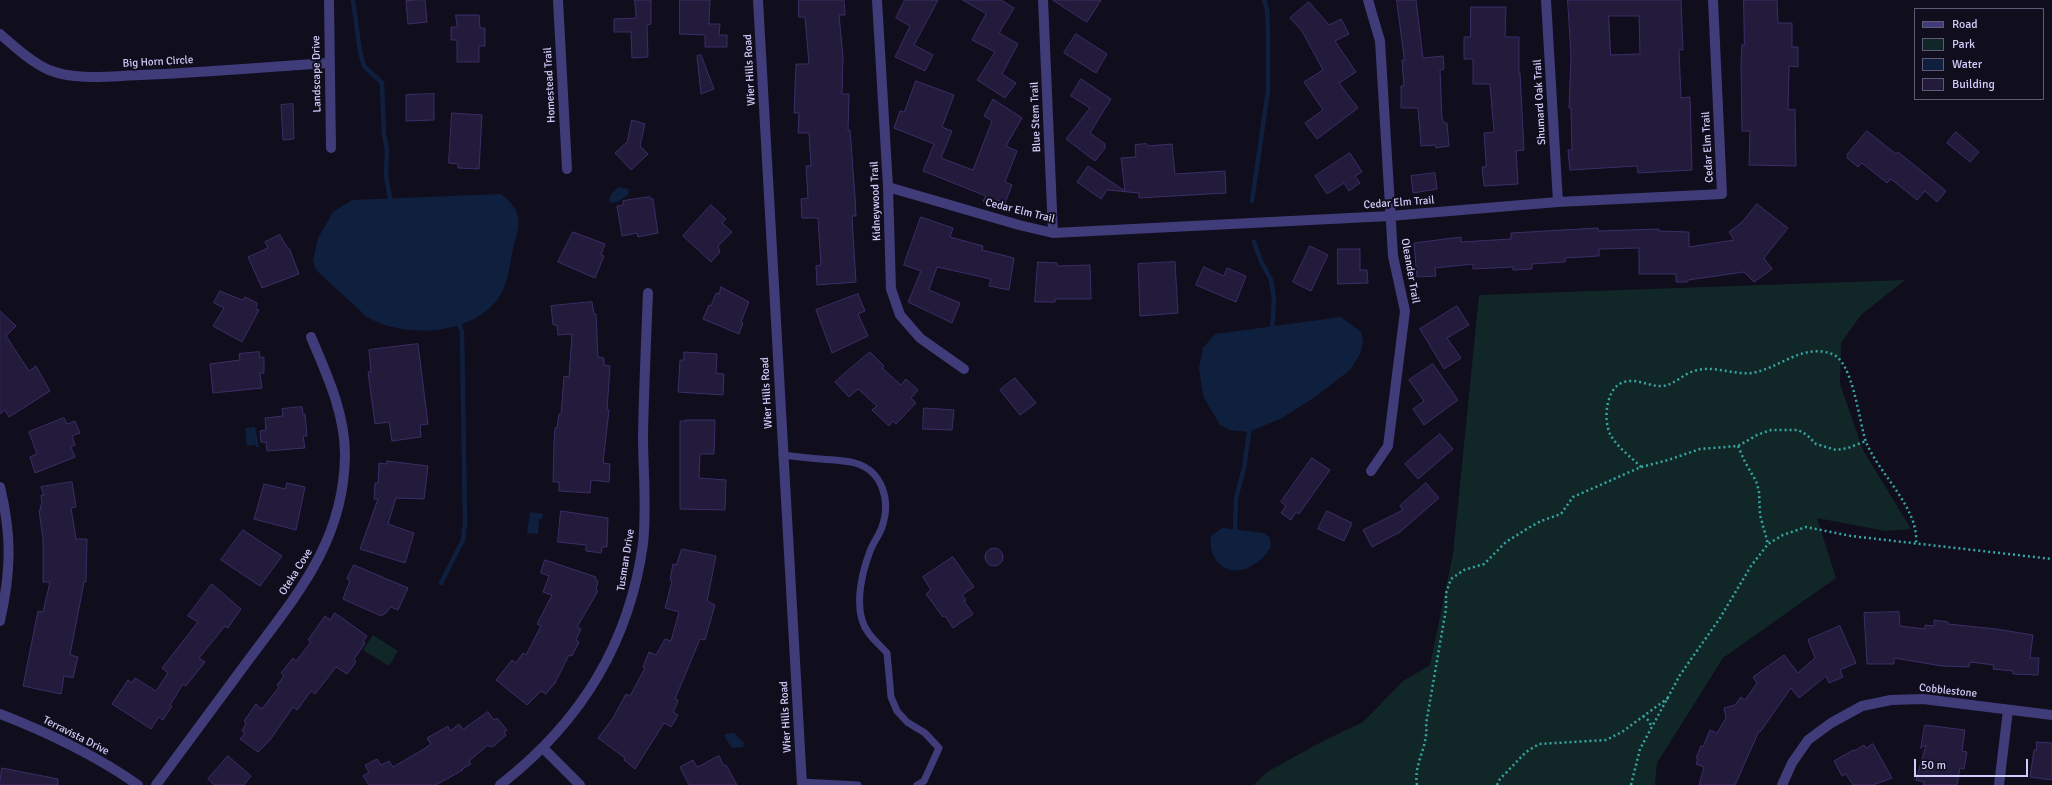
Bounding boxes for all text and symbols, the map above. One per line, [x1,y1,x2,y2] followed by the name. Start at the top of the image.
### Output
[1914,8,2044,100] legend
[1952,17,1978,32] text: Road
[742,34,758,106] street label: Wier Hills Road
[310,35,324,113] street label: Landscape Drive
[1952,37,1975,52] text: Park
[541,47,559,123] street label: Homestead Trail
[122,54,194,70] street label: Big Horn Circle
[1952,57,1982,72] text: Water
[1531,59,1549,145] street label: Shumard Oak Trail
[1952,77,1995,92] text: Building
[1028,81,1044,153] street label: Blue Stem Trail
[1700,111,1716,183] street label: Cedar Elm Trail
[868,161,884,241] street label: Kidneywood Trail
[1363,194,1435,212] street label: Cedar Elm Trail
[984,196,1056,226] street label: Cedar Elm Trail
[1398,237,1422,305] street label: Oleander Trail
[759,357,775,429] street label: Wier Hills Road
[615,528,637,592] street label: Tusman Drive
[276,546,316,598] street label: Oteka Cove
[778,681,794,753] street label: Wier Hills Road
[1918,681,1978,701] street label: Cobblestone
[41,714,111,758] street label: Terravista Drive
[1916,751,2030,777] scale bar
[1921,758,1946,773] text: 50 m

